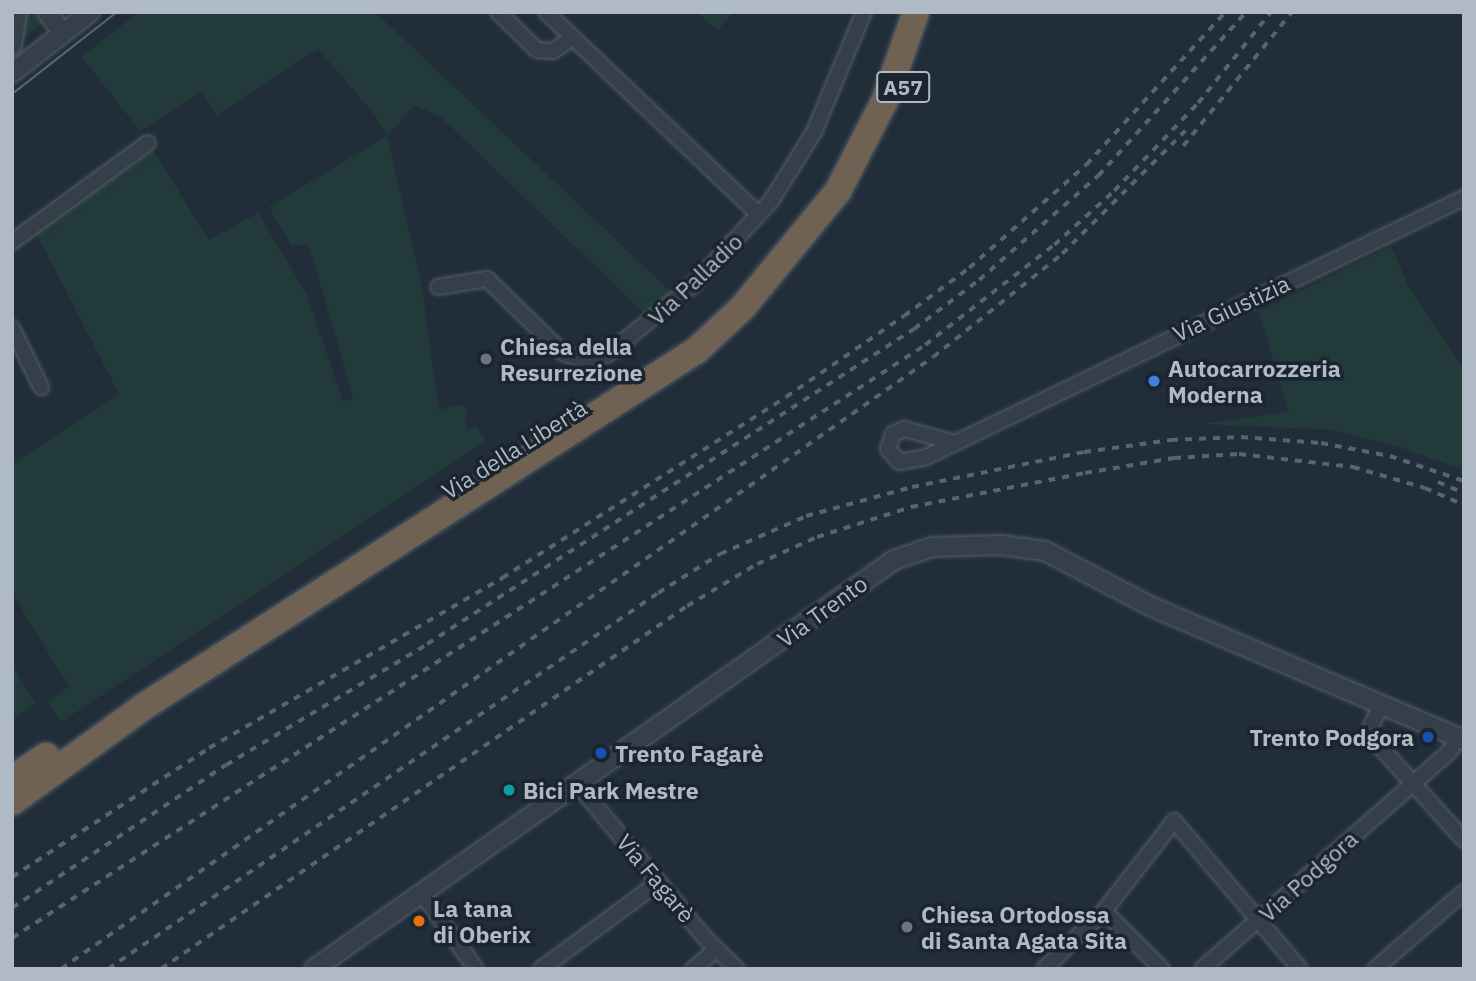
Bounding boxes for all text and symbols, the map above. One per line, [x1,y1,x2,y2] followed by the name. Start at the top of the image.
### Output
[875,70,931,104] road number: A57
[642,227,748,331] street label: Via Palladio
[1168,269,1294,347] street label: Via Giustizia
[500,332,643,386] place label: Chiesa della Resurrezione
[478,351,494,367] marker: Chiesa della Resurrezione
[1168,354,1341,408] place label: Autocarrozzeria Moderna
[1146,373,1162,389] marker: Autocarrozzeria Moderna
[436,393,592,505] street label: Via della Libertà
[772,569,872,653] street label: Via Trento
[1250,723,1414,751] place label: Trento Podgora
[1420,729,1436,745] marker: Trento Podgora
[615,739,764,767] place label: Trento Fagarè
[593,745,609,761] marker: Trento Fagarè
[523,776,699,804] place label: Bici Park Mestre
[501,782,517,798] marker: Bici Park Mestre
[1253,825,1363,927] street label: Via Podgora
[611,828,701,928] street label: Via Fagarè
[433,894,531,948] place label: La tana di Oberix
[921,900,1127,954] place label: Chiesa Ortodossa di Santa Agata Sita
[411,913,427,929] marker: La tana di Oberix
[899,919,915,935] marker: Chiesa Ortodossa di Santa Agata Sita

